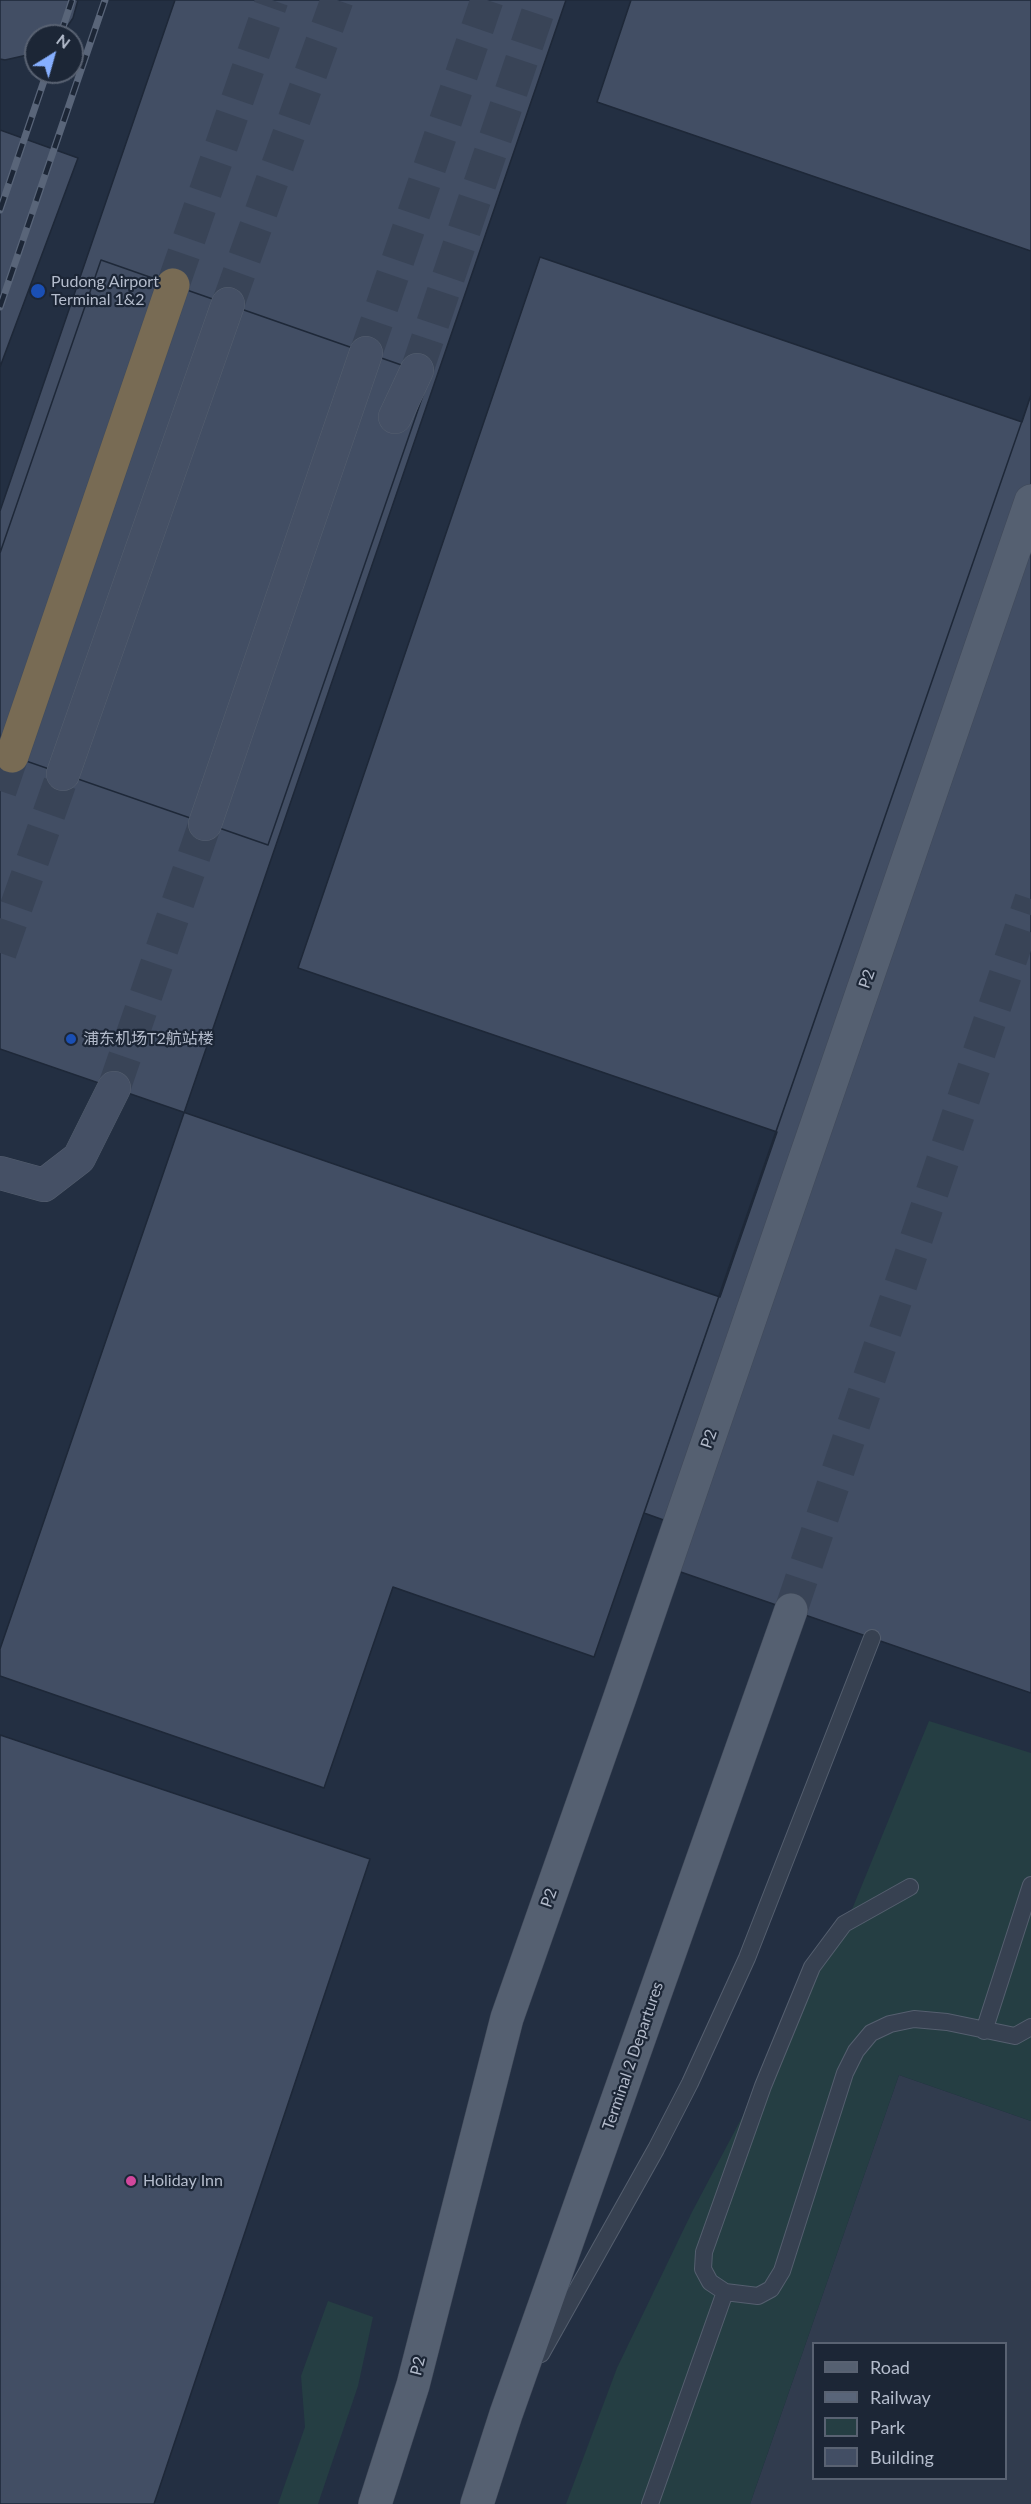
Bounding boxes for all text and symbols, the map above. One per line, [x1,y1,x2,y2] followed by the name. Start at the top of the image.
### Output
[24,24,84,84] north arrow
[53,30,75,52] text: N
[51,272,159,310] place label: Pudong Airport Terminal 1&2
[29,282,47,300] marker: Pudong Airport Terminal 1&2
[855,967,879,991] street label: P2
[83,1029,214,1049] place label: 浦东机场T2航站楼
[64,1032,78,1046] marker: 浦东机场T2航站楼
[697,1427,721,1451] street label: P2
[537,1886,561,1910] street label: P2
[599,1979,667,2133] street label: Terminal 2 Departures
[143,2171,223,2191] place label: Holiday Inn
[124,2174,138,2188] marker: Holiday Inn
[812,2342,1007,2480] legend
[406,2355,430,2377] street label: P2
[870,2356,910,2378] text: Road
[870,2386,931,2408] text: Railway
[870,2416,905,2438] text: Park
[870,2446,934,2468] text: Building

